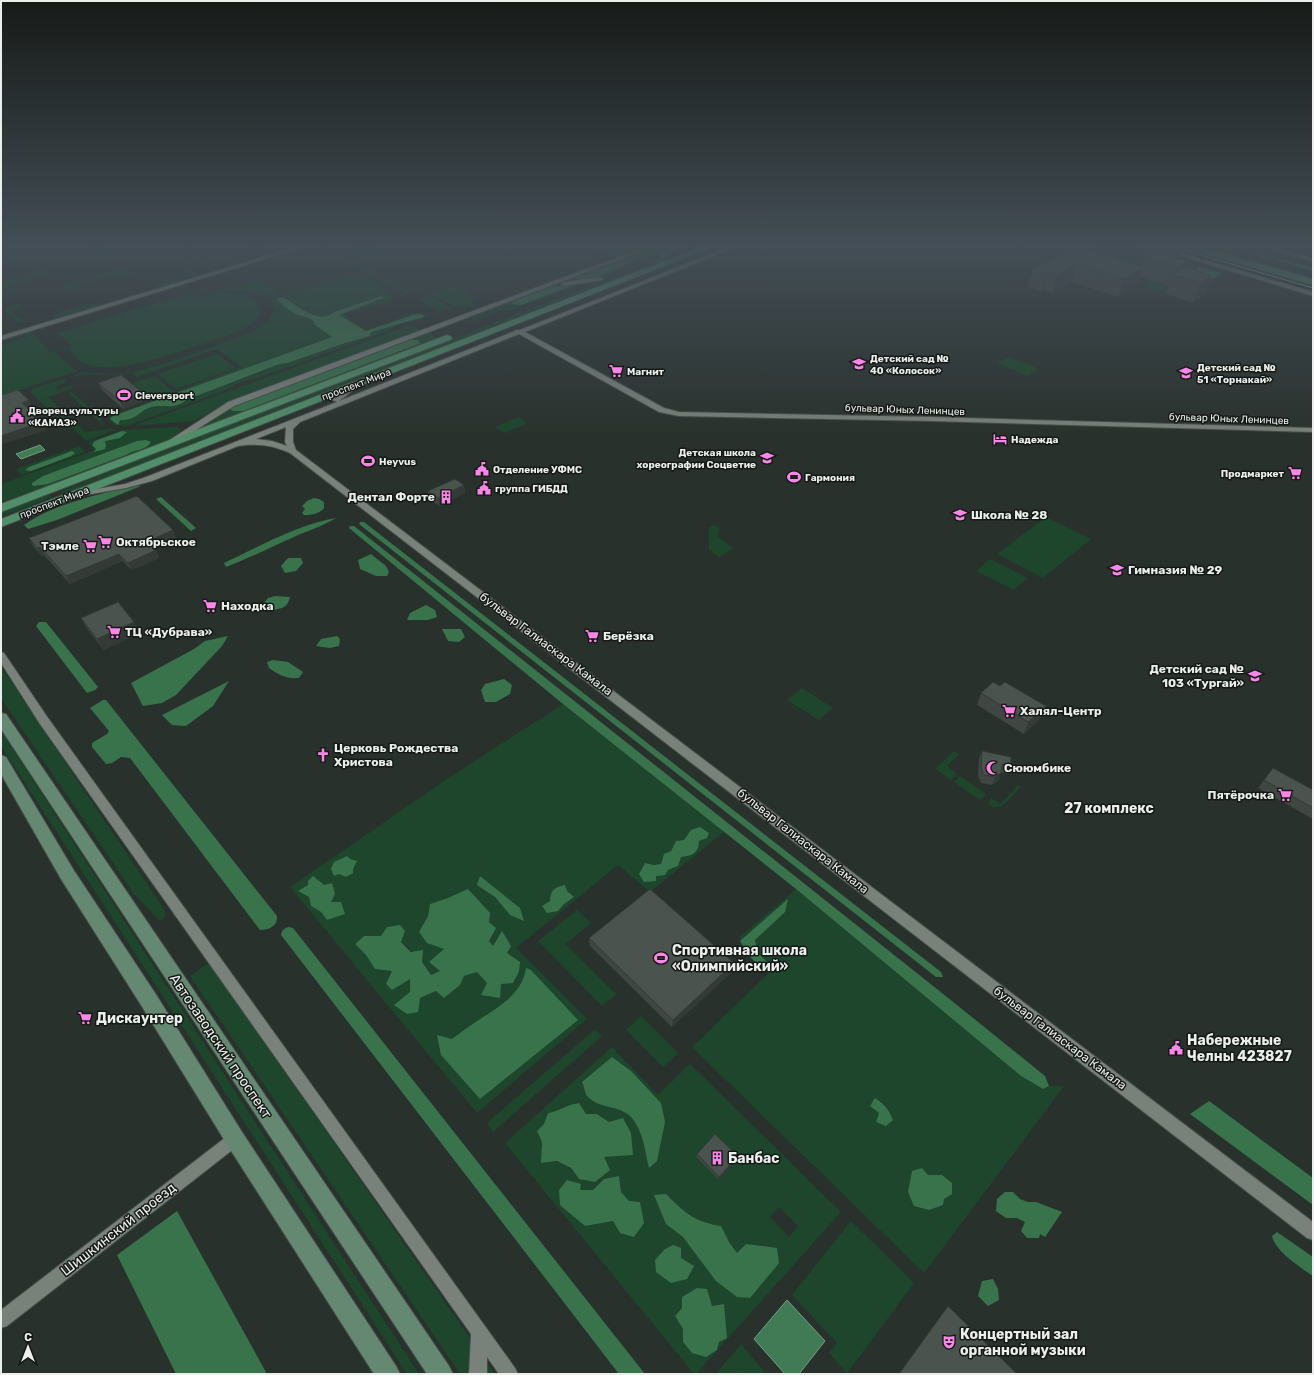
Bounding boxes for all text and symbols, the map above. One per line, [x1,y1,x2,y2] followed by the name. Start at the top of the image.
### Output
[870,353,949,377] place label: Детский сад № 40 «Колосок»
[851,356,867,372] school or university icon: Детский сад № 40 «Колосок»
[1197,362,1276,386] place label: Детский сад № 51 «Торнакай»
[608,363,624,379] supermarket icon: Магнит
[1178,365,1194,381] school or university icon: Детский сад № 51 «Торнакай»
[320,366,393,404] street label: проспект Мира
[627,366,665,378] place label: Магнит
[116,387,132,403] sports icon: Cleversport
[135,390,194,402] place label: Cleversport
[845,402,966,418] street label: бульвар Юных Ленинцев
[28,405,118,429] place label: Дворец культуры «КАМАЗ»
[9,408,25,424] public building icon: Дворец культуры «КАМАЗ»
[1169,411,1290,427] street label: бульвар Юных Ленинцев
[992,431,1008,447] hotel icon: Надежда
[1011,434,1059,446] place label: Надежда
[636,447,756,471] place label: Детская школа хореографии Соцветие
[759,450,775,466] school or university icon: Детская школа хореографии Соцветие
[360,453,376,469] sports icon: Heyvus
[379,456,416,468] place label: Heyvus
[474,461,490,477] public building icon: Отделение УФМС
[493,464,582,476] place label: Отделение УФМС
[1287,465,1303,481] supermarket icon: Продмаркет
[1221,468,1285,480] place label: Продмаркет
[786,469,802,485] sports icon: Гармония
[805,472,855,484] place label: Гармония
[476,480,492,496] public building icon: группа ГИБДД
[495,483,568,495] place label: группа ГИБДД
[18,484,91,522] street label: проспект Мира
[438,489,454,505] building icon: Дентал Форте
[347,490,435,504] place label: Дентал Форте
[952,507,968,523] school or university icon: Школа № 28
[971,508,1047,522] place label: Школа № 28
[97,534,113,550] supermarket icon: Октябрьское
[116,535,196,549] place label: Октябрьское
[82,538,98,554] supermarket icon: Тэмле
[41,539,79,553] place label: Тэмле
[1109,562,1125,578] school or university icon: Гимназия № 29
[1128,563,1222,577] place label: Гимназия № 29
[477,590,615,698] street label: бульвар Галиаскара Камала
[202,598,218,614] supermarket icon: Находка
[221,599,274,613] place label: Находка
[106,624,122,640] supermarket icon: ТЦ «Дубрава»
[125,625,213,639] place label: ТЦ «Дубрава»
[584,628,600,644] supermarket icon: Берёзка
[603,629,654,643] place label: Берёзка
[1149,662,1245,690] place label: Детский сад № 103 «Тургай»
[1247,668,1263,684] school or university icon: Детский сад № 103 «Тургай»
[1001,703,1017,719] supermarket icon: Халял-Центр
[1020,704,1102,718] place label: Халял-Центр
[334,741,458,769] place label: Церковь Рождества Христова
[315,747,331,763] church icon: Церковь Рождества Христова
[985,760,1001,776] mosque icon: Сююмбике
[1004,761,1071,775] place label: Сююмбике
[735,785,871,897] street label: бульвар Галиаскара Камала
[1277,787,1293,803] supermarket icon: Пятёрочка
[1208,788,1274,802] place label: Пятёрочка
[1064,800,1154,817] district label: 27 комплекс
[672,942,807,975] place label: Спортивная школа «Олимпийский»
[653,950,669,966] sports icon: Спортивная школа «Олимпийский»
[166,971,275,1122] street label: Автозаводский проспект
[991,984,1129,1092] street label: бульвар Галиаскара Камала
[77,1010,93,1026] supermarket icon: Дискаунтер
[96,1010,183,1027] place label: Дискаунтер
[1187,1032,1292,1065] place label: Набережные Челны 423827
[1168,1040,1184,1056] public building icon: Набережные Челны 423827
[709,1150,725,1166] building icon: Банбас
[728,1150,780,1167] place label: Банбас
[57,1179,179,1280] street label: Шишкинский проезд
[960,1326,1086,1359] place label: Концертный зал органной музыки
[8,1327,48,1367] north arrow
[24,1331,32,1344] text: С
[941,1334,957,1350] theatre icon: Концертный зал органной музыки

